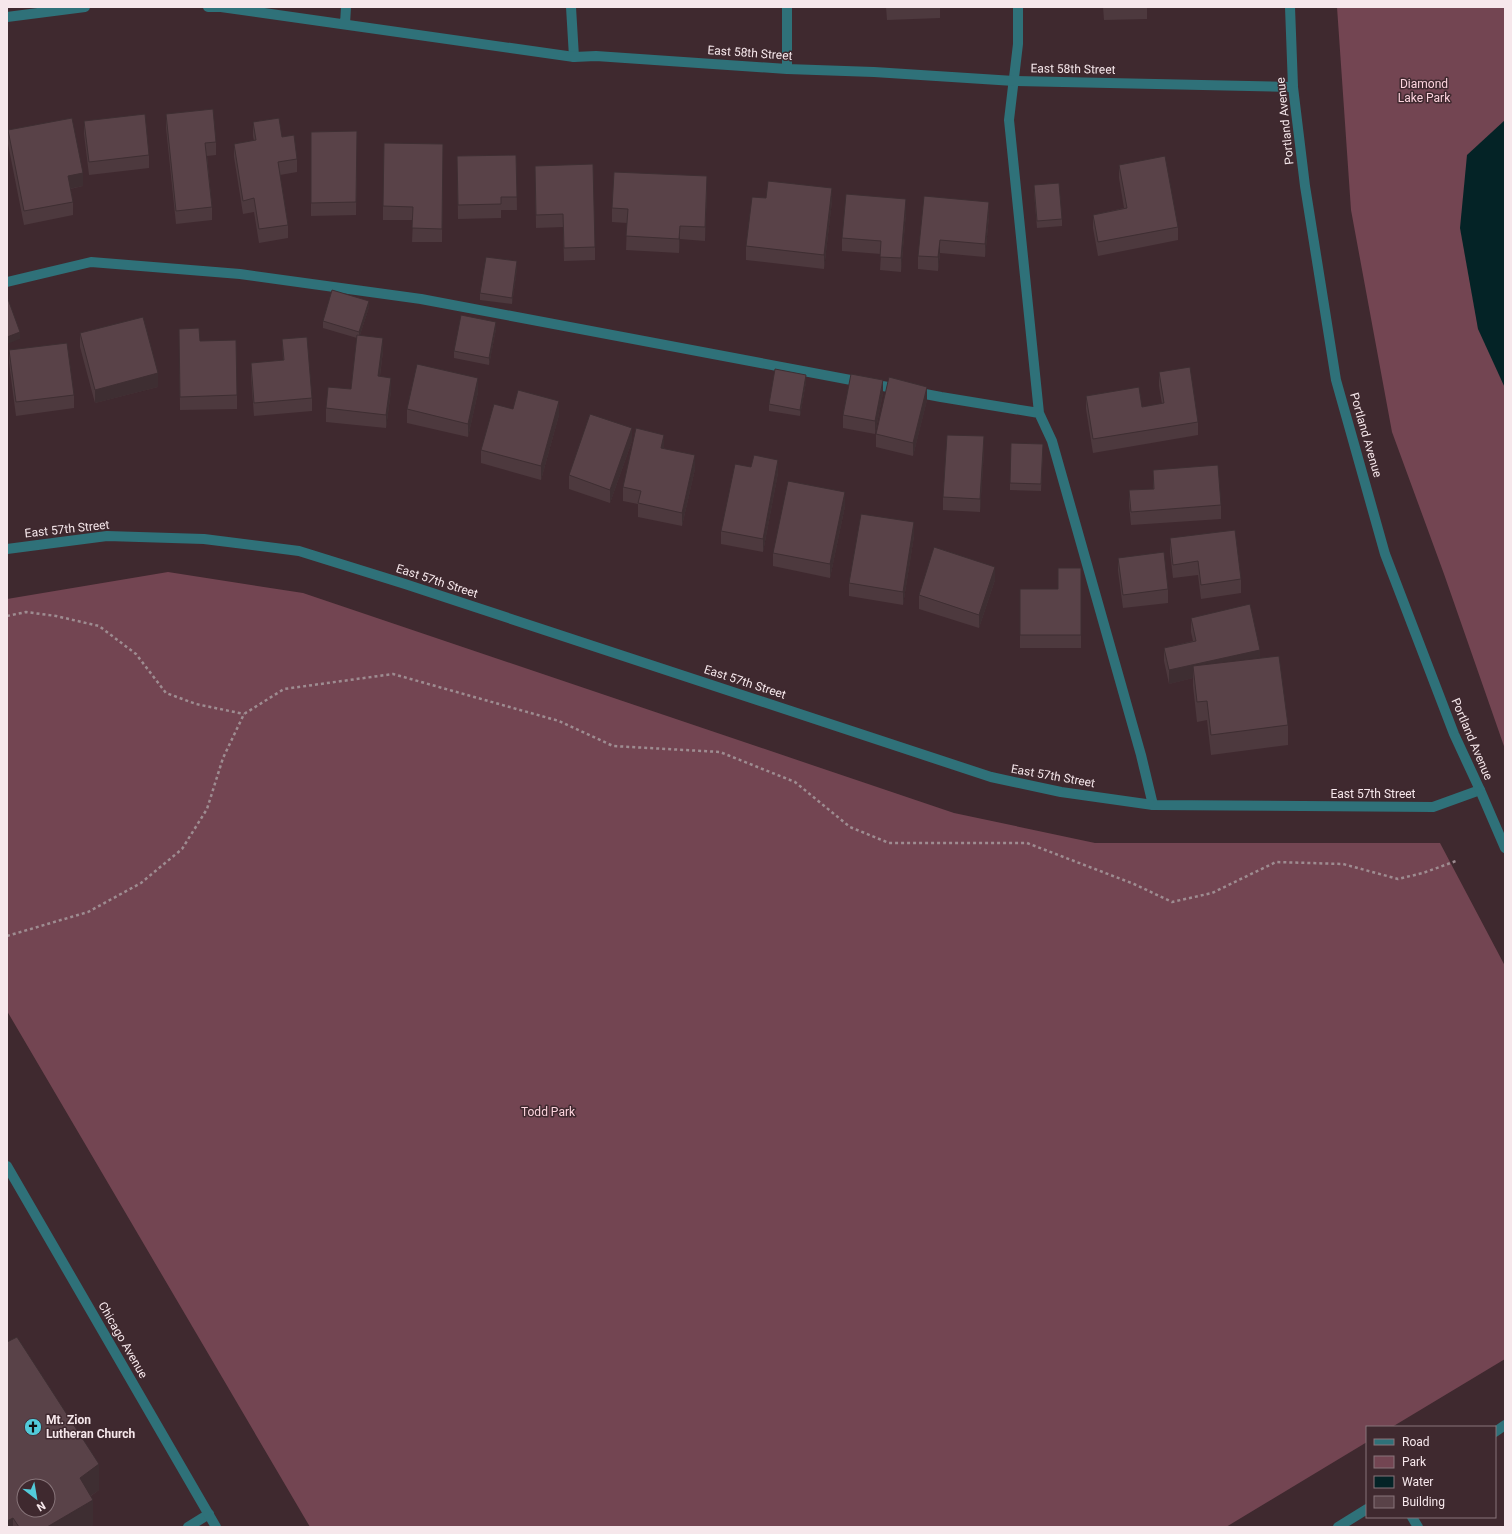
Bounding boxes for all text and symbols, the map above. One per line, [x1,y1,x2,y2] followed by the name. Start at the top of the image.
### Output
[707,43,793,63] street label: East 58th Street
[1030,61,1116,77] street label: East 58th Street
[1273,77,1297,165] street label: Portland Avenue
[1398,77,1451,105] park label: Diamond Lake Park
[1347,391,1385,479] street label: Portland Avenue
[24,518,110,540] street label: East 57th Street
[394,561,480,601] street label: East 57th Street
[702,662,788,702] street label: East 57th Street
[1448,696,1496,782] street label: Portland Avenue
[1010,762,1096,790] street label: East 57th Street
[1330,787,1416,801] street label: East 57th Street
[521,1105,576,1119] park label: Todd Park
[95,1299,151,1381] street label: Chicago Avenue
[46,1413,135,1441] place label: Mt. Zion Lutheran Church
[23,1417,43,1437] church icon: Mt. Zion Lutheran Church
[1366,1426,1496,1518] legend
[1402,1435,1430,1449] text: Road
[1402,1455,1427,1469] text: Park
[1402,1475,1433,1489] text: Water
[16,1478,56,1518] north arrow
[1402,1495,1445,1509] text: Building
[34,1499,48,1514] text: N

